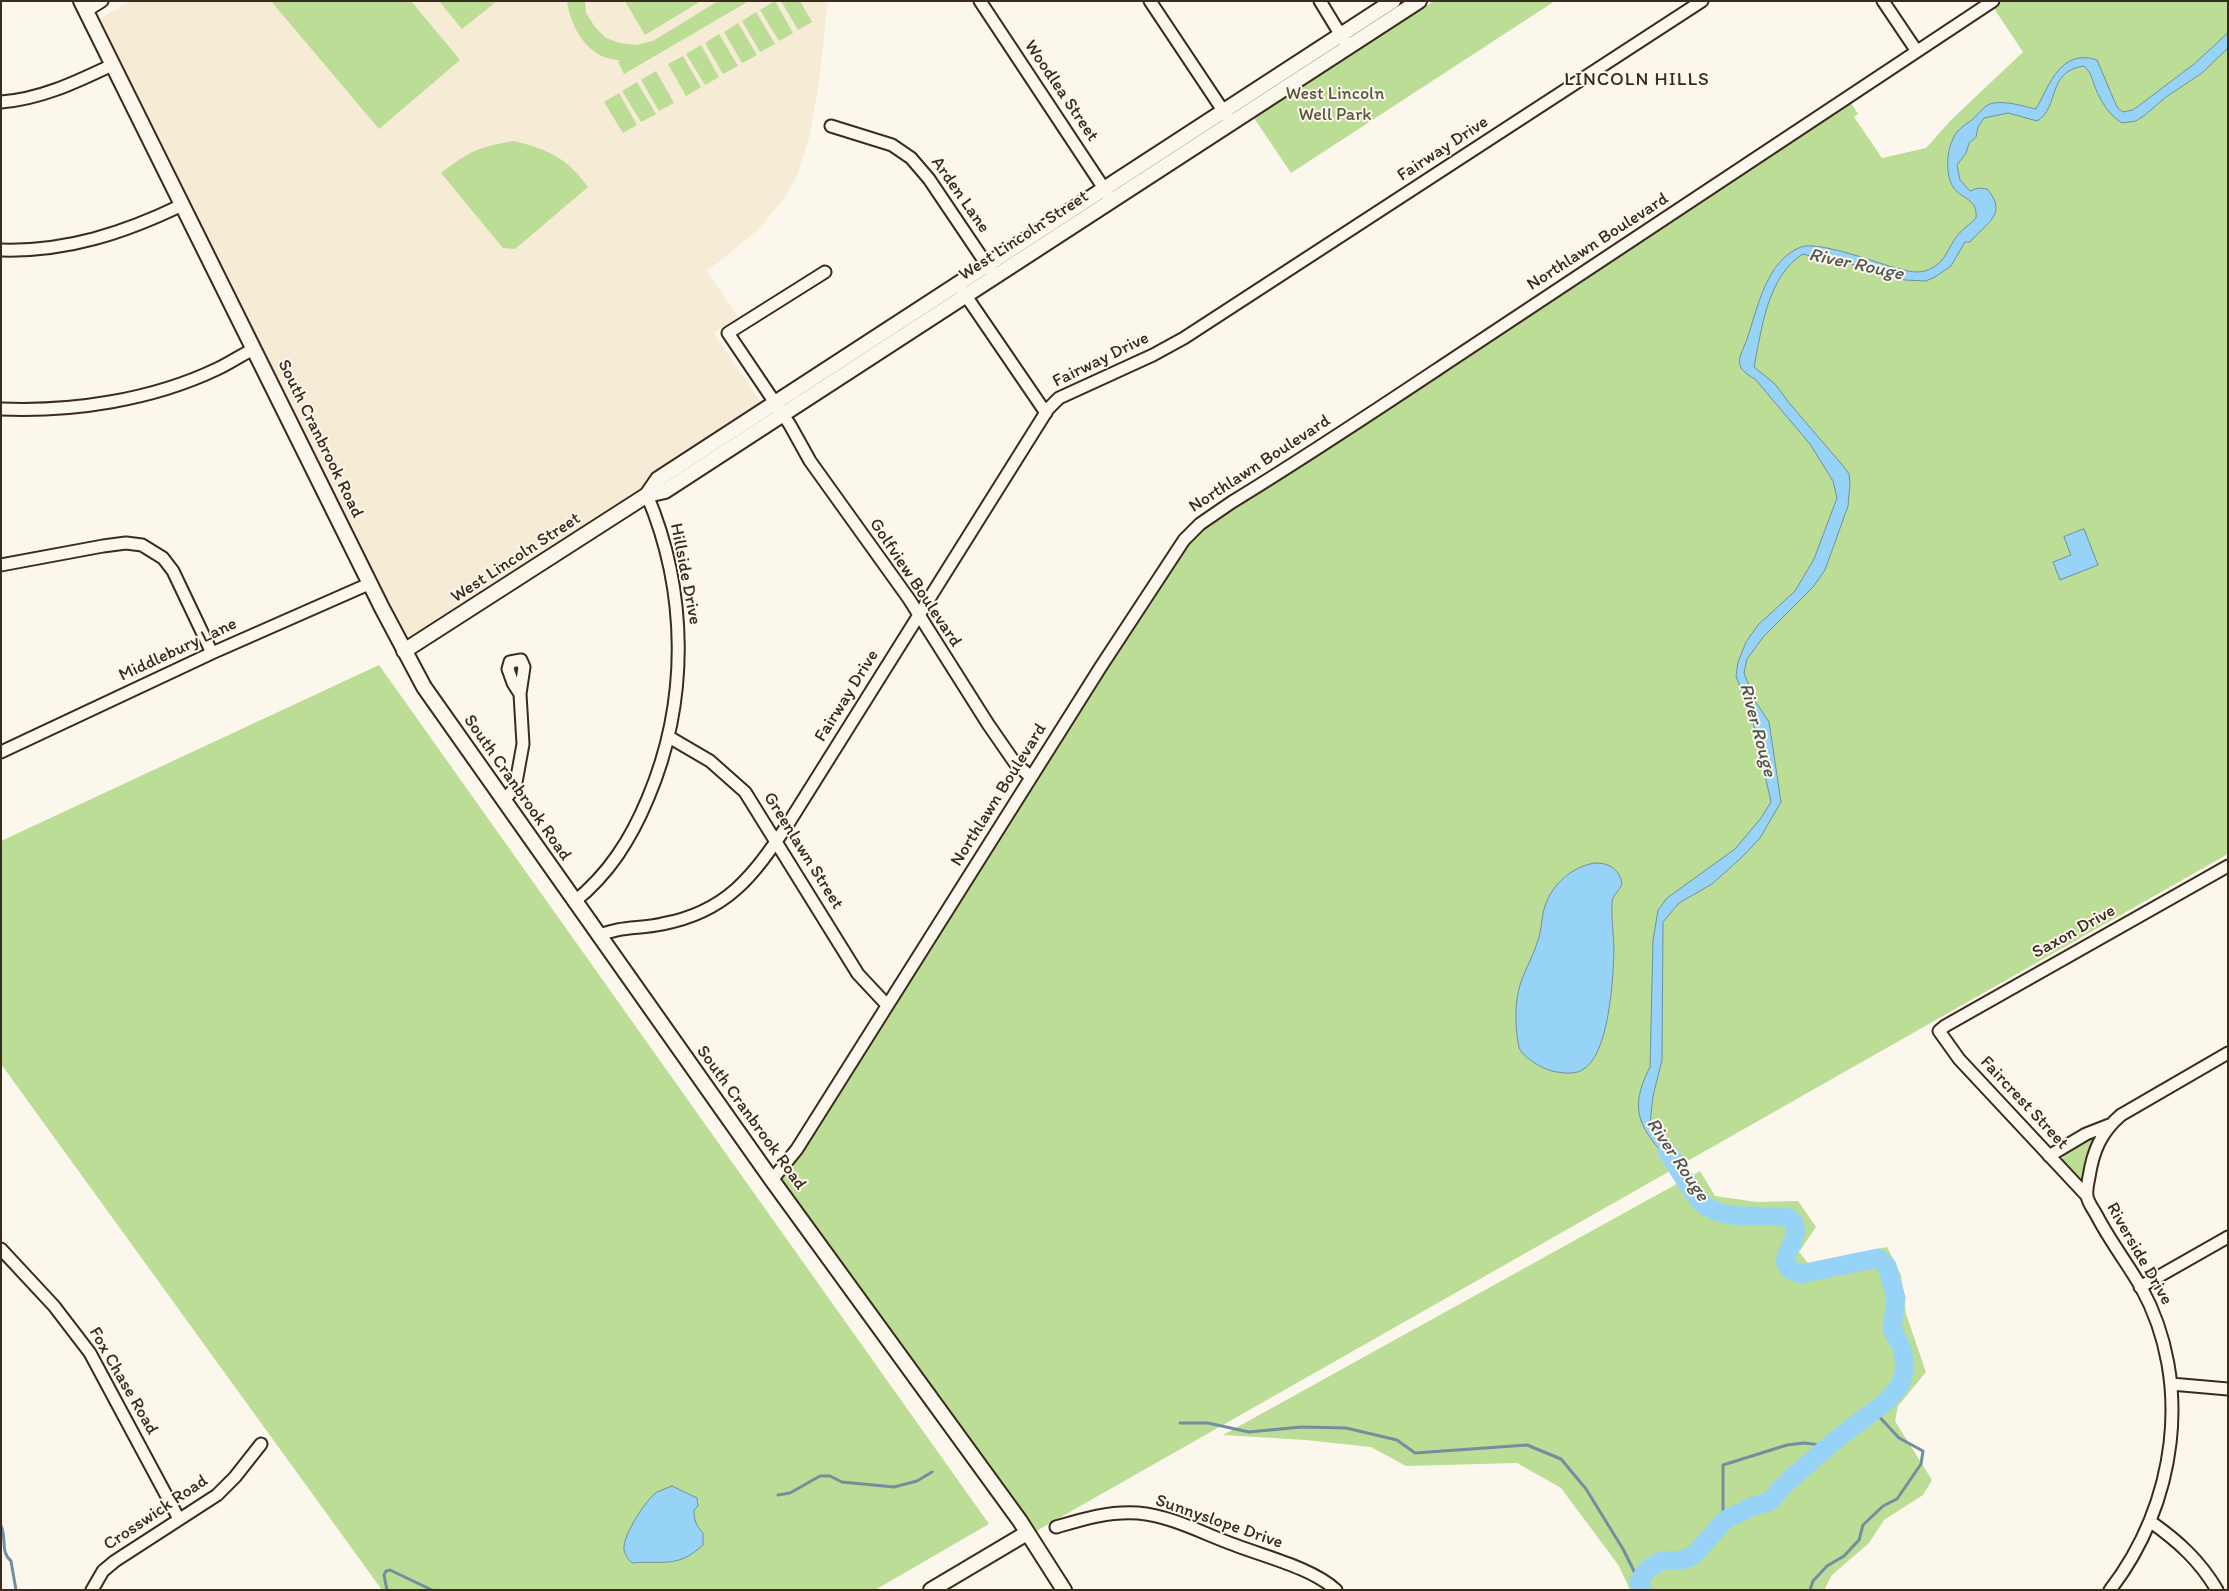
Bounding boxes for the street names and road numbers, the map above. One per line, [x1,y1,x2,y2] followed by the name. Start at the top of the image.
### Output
[1019,36,1103,146] street label: Woodlea Street
[1393,111,1493,187] street label: Fairway Drive
[926,153,994,237] street label: Arden Lane
[955,186,1093,286] street label: West Lincoln Street
[1523,188,1673,296] street label: Northlawn Boulevard
[1049,327,1153,393] street label: Fairway Drive
[272,356,368,522] street label: South Cranbrook Road
[1185,410,1335,518] street label: Northlawn Boulevard
[447,508,585,608] street label: West Lincoln Street
[864,515,966,651] street label: Golfview Boulevard
[665,521,705,627] street label: Hillside Drive
[115,613,241,687] street label: Middlebury Lane
[810,646,884,746] street label: Fairway Drive
[458,711,576,865] street label: South Cranbrook Road
[946,720,1052,870] street label: Northlawn Boulevard
[758,788,848,914] street label: Greenlawn Street
[2029,900,2119,964] street label: Saxon Drive
[691,1041,811,1195] street label: South Cranbrook Road
[1975,1052,2073,1154] street label: Faircrest Street
[2101,1199,2177,1309] street label: Riverside Drive
[83,1323,163,1439] street label: Fox Chase Road
[100,1470,212,1556] street label: Crosswick Road
[1152,1490,1286,1554] street label: Sunnyslope Drive

